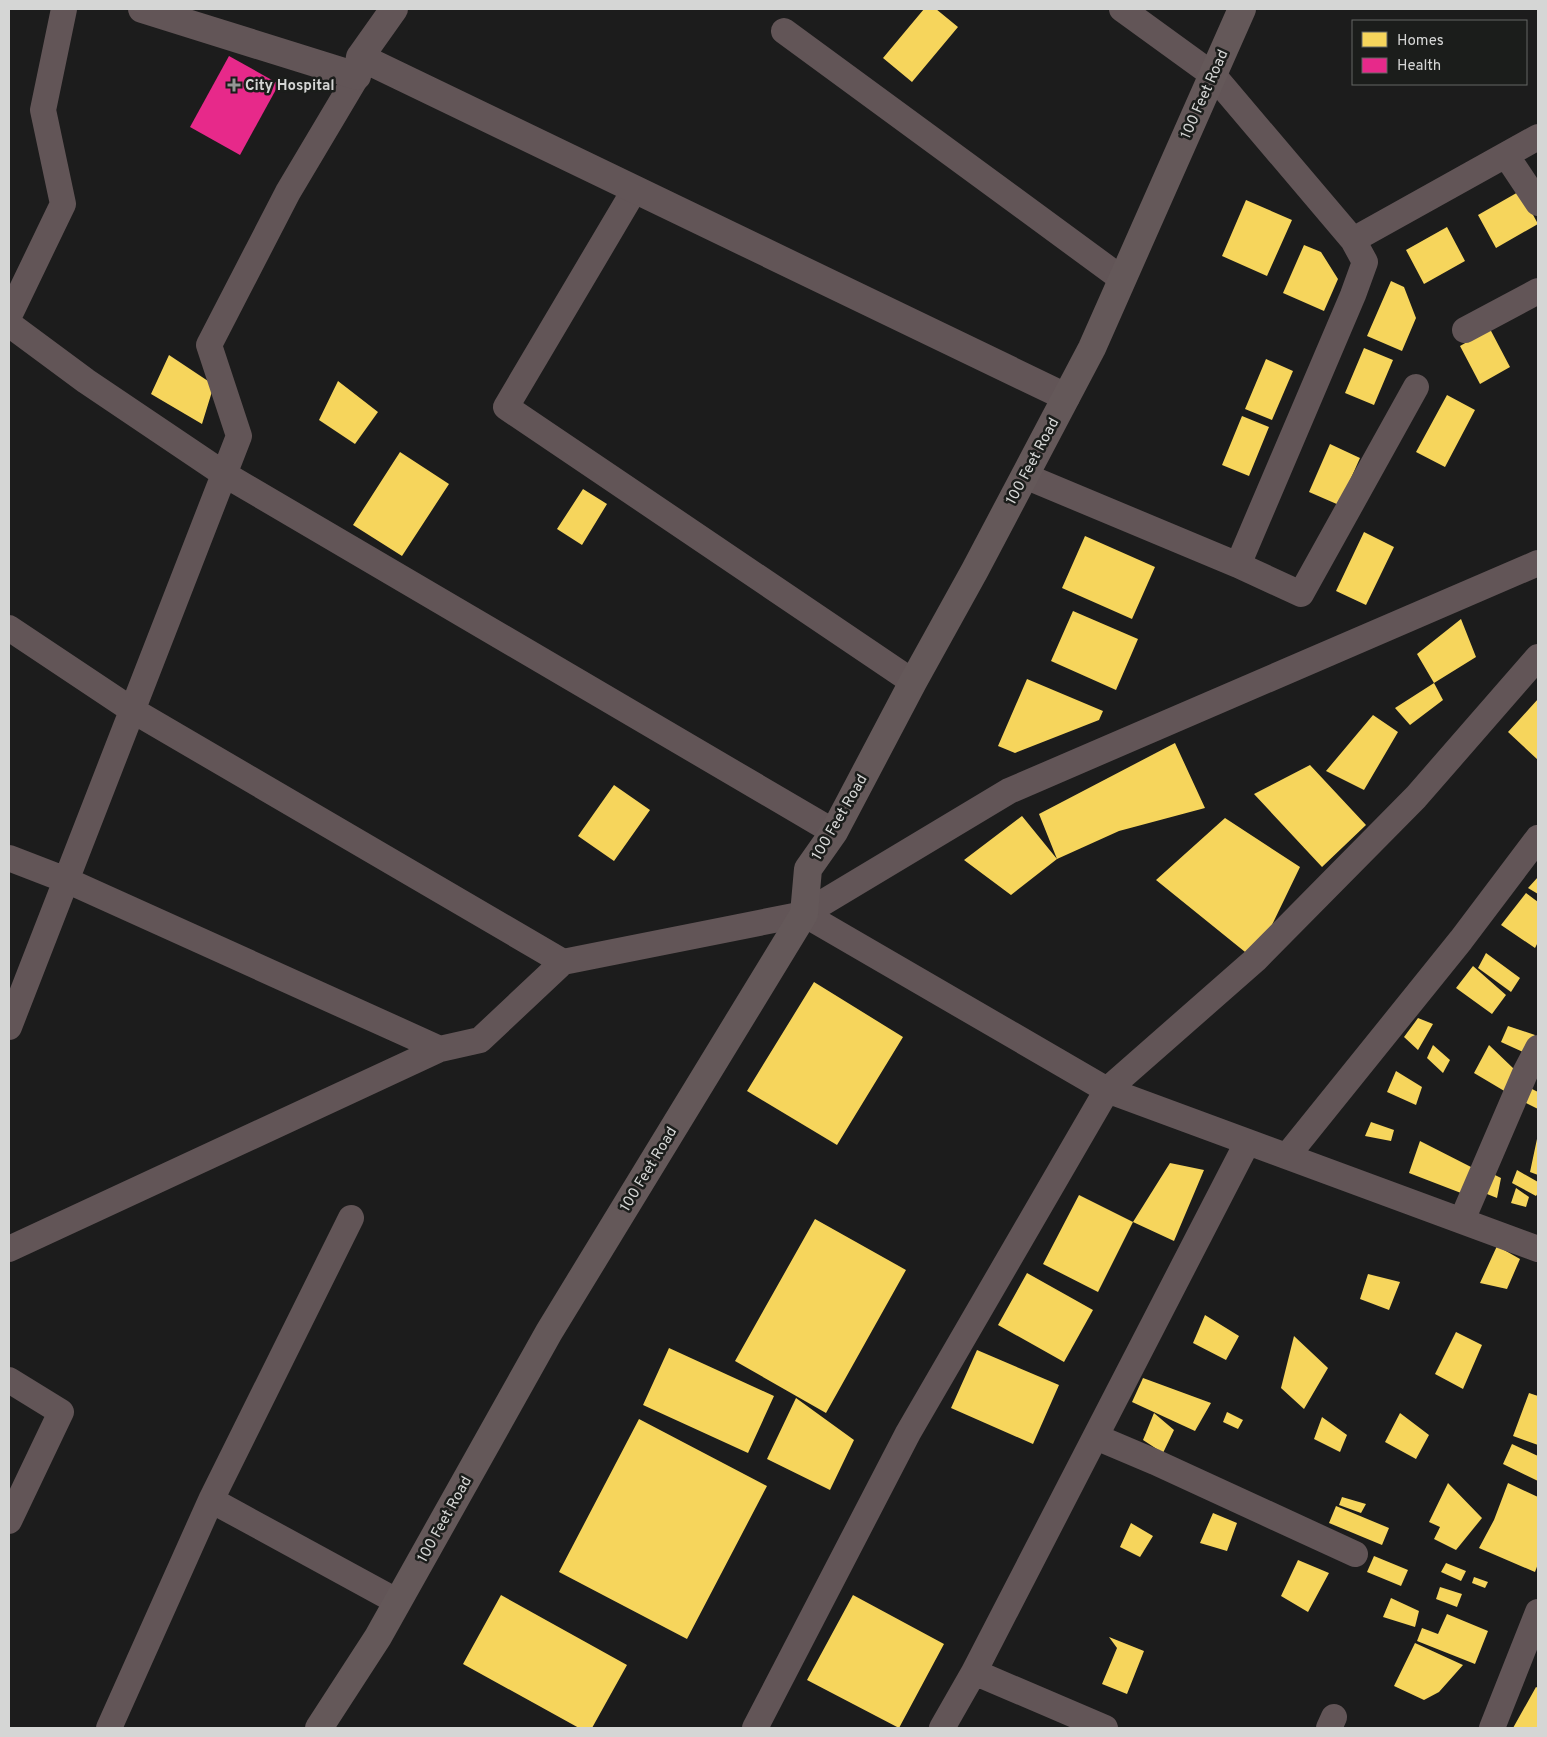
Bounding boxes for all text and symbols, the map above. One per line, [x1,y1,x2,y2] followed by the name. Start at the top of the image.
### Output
[1352,20,1527,85] legend
[1397,32,1444,51] text: Homes
[1177,47,1234,142] street label: 100 Feet Road
[1397,57,1441,76] text: Health
[245,77,335,96] place label: City Hospital
[227,78,241,92] marker: City Hospital
[1002,415,1064,508] street label: 100 Feet Road
[808,772,872,864] street label: 100 Feet Road
[617,1124,682,1216] street label: 100 Feet Road
[414,1473,477,1566] street label: 100 Feet Road

